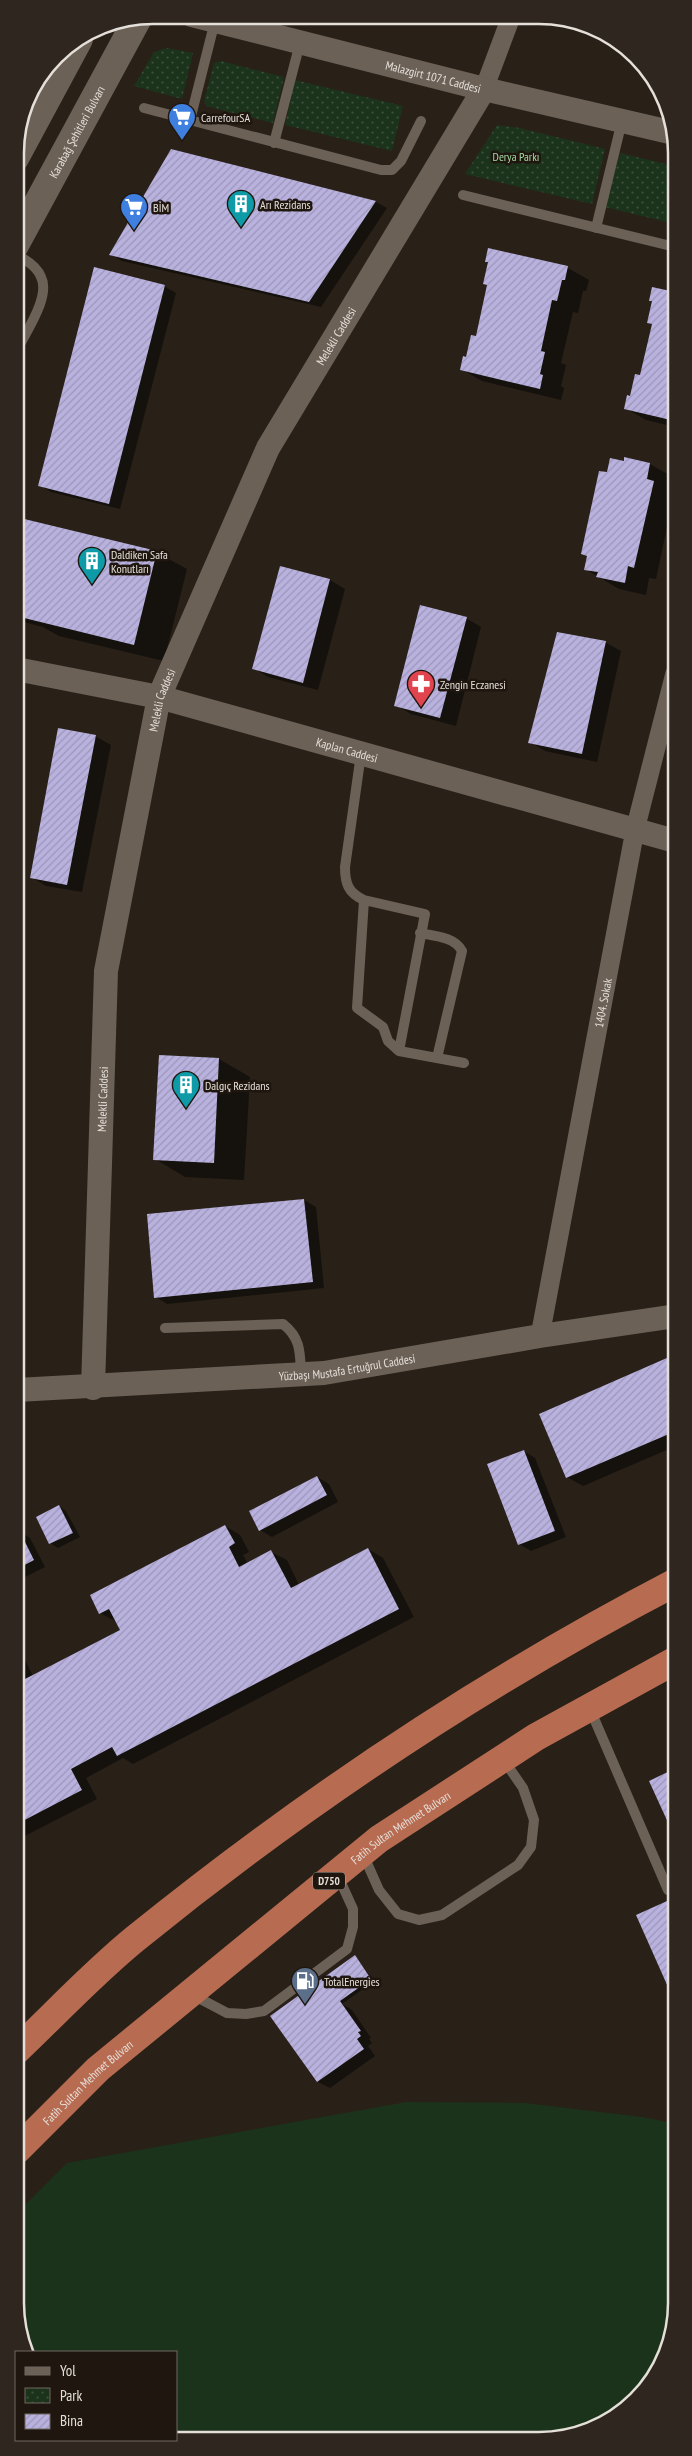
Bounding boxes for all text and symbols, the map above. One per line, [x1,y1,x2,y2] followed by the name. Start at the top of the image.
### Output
[384,57,483,95] street label: Malazgirt 1071 Caddesi
[45,83,108,180] street label: Karabağ Şehitleri Bulvarı
[167,102,197,141] supermarket icon: CarrefourSA
[201,110,250,125] place label: CarrefourSA
[493,149,539,164] park label: Derya Parkı
[226,189,256,228] building icon: Arı Rezidans
[119,192,149,231] supermarket icon: BİM
[260,197,311,212] place label: Arı Rezidans
[153,200,169,215] place label: BİM
[312,304,359,368] street label: Melekli Caddesi
[77,546,107,585] building icon: Daldiken Safa Konutları
[111,547,168,576] place label: Daldiken Safa Konutları
[145,666,178,733] street label: Melekli Caddesi
[406,669,436,708] pharmacy icon: Zengin Eczanesi
[440,677,506,692] place label: Zengin Eczanesi
[315,734,380,765] street label: Kaplan Caddesi
[591,977,615,1029] street label: 1404. Sokak
[93,1066,111,1132] street label: Melekli Caddesi
[171,1070,201,1109] building icon: Dalgıç Rezidans
[205,1078,270,1093] place label: Dalgıç Rezidans
[278,1350,416,1383] street label: Yüzbaşı Mustafa Ertuğrul Caddesi
[347,1787,453,1867] street label: Fatih Sultan Mehmet Bulvarı
[313,1872,345,1890] road number: D750
[290,1966,320,2005] fuel station icon: TotalEnergies
[324,1974,380,1989] place label: TotalEnergies
[39,2036,136,2128] street label: Fatih Sultan Mehmet Bulvarı
[15,2351,178,2441] legend
[60,2361,76,2380] text: Yol
[60,2386,82,2405] text: Park
[60,2411,83,2430] text: Bina

